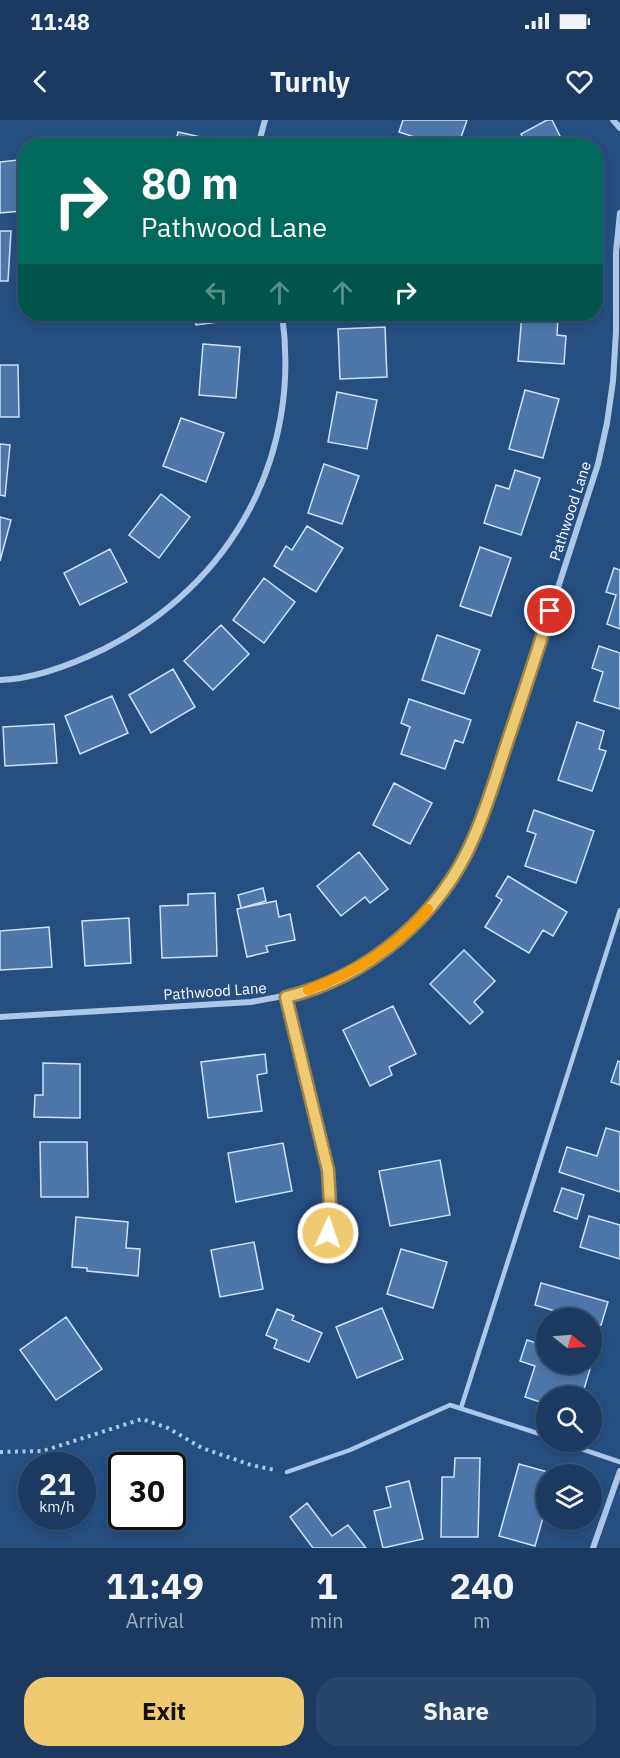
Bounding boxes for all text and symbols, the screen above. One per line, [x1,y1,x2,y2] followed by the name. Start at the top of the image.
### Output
[30,7,90,36] text: 11:48
[270,64,350,99] text: Turnly
[24,65,57,98] icon: back
[563,65,596,98] icon: heart
[141,156,239,211] text: 80 m
[42,162,120,240] icon: right
[141,209,327,244] text: Pathwood Lane
[200,276,233,309] icon: left
[263,276,296,309] icon: ahead
[326,276,359,309] icon: ahead
[389,276,422,309] icon: right
[545,459,595,563] street label: Pathwood Lane
[524,585,575,636] pin
[533,594,566,627] icon: arrive
[163,978,267,1004] street label: Pathwood Lane
[296,1201,360,1265] position arrow
[536,1308,602,1374] north arrow
[536,1308,602,1530] map controls
[536,1386,602,1452] button: search
[108,1452,186,1530] speed limit sign: 30
[39,1464,75,1503] text: 21
[536,1464,602,1530] button: layers
[39,1497,75,1516] text: km/h
[106,1562,204,1609] text: 11:49
[316,1562,338,1609] text: 1
[449,1562,514,1609] text: 240
[126,1607,184,1634] text: Arrival
[310,1607,344,1634] text: min
[473,1607,491,1634] text: m
[24,1677,304,1746] button: Exit
[316,1677,596,1746] button: Share

